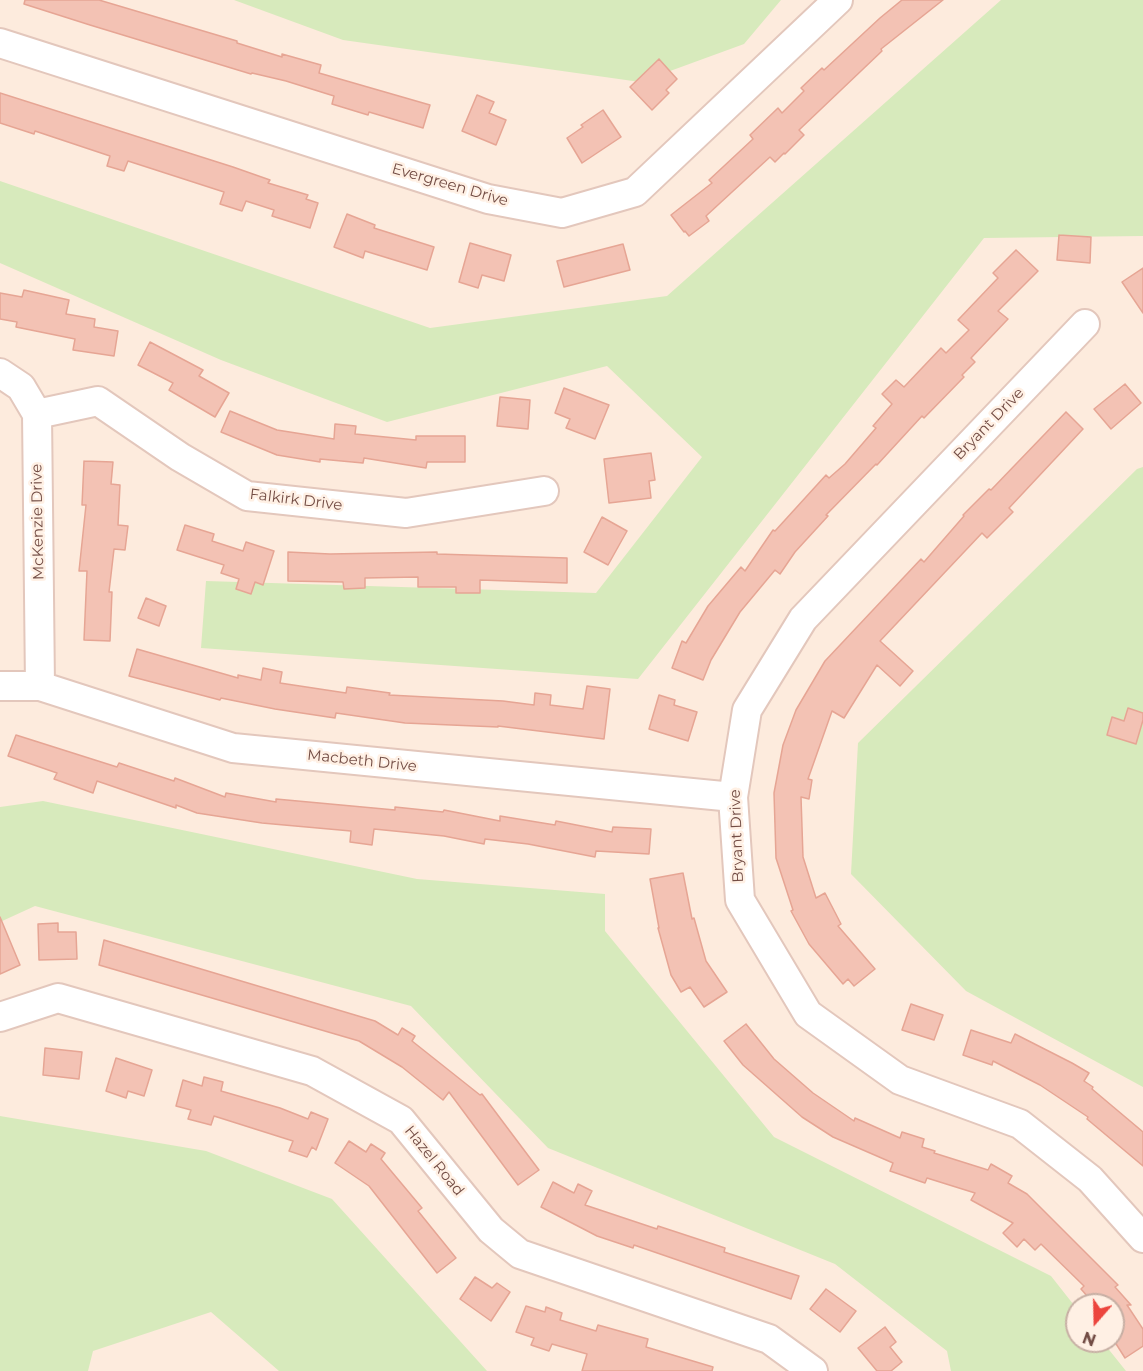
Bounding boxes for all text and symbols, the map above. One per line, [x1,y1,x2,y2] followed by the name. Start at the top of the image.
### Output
[390,160,510,210] street label: Evergreen Drive
[950,384,1028,464] street label: Bryant Drive
[28,464,48,580] street label: McKenzie Drive
[249,485,343,515] street label: Falkirk Drive
[306,746,418,776] street label: Macbeth Drive
[726,789,748,883] street label: Bryant Drive
[400,1122,468,1200] street label: Hazel Road
[1065,1293,1125,1353] north arrow
[1080,1327,1099,1350] text: N

